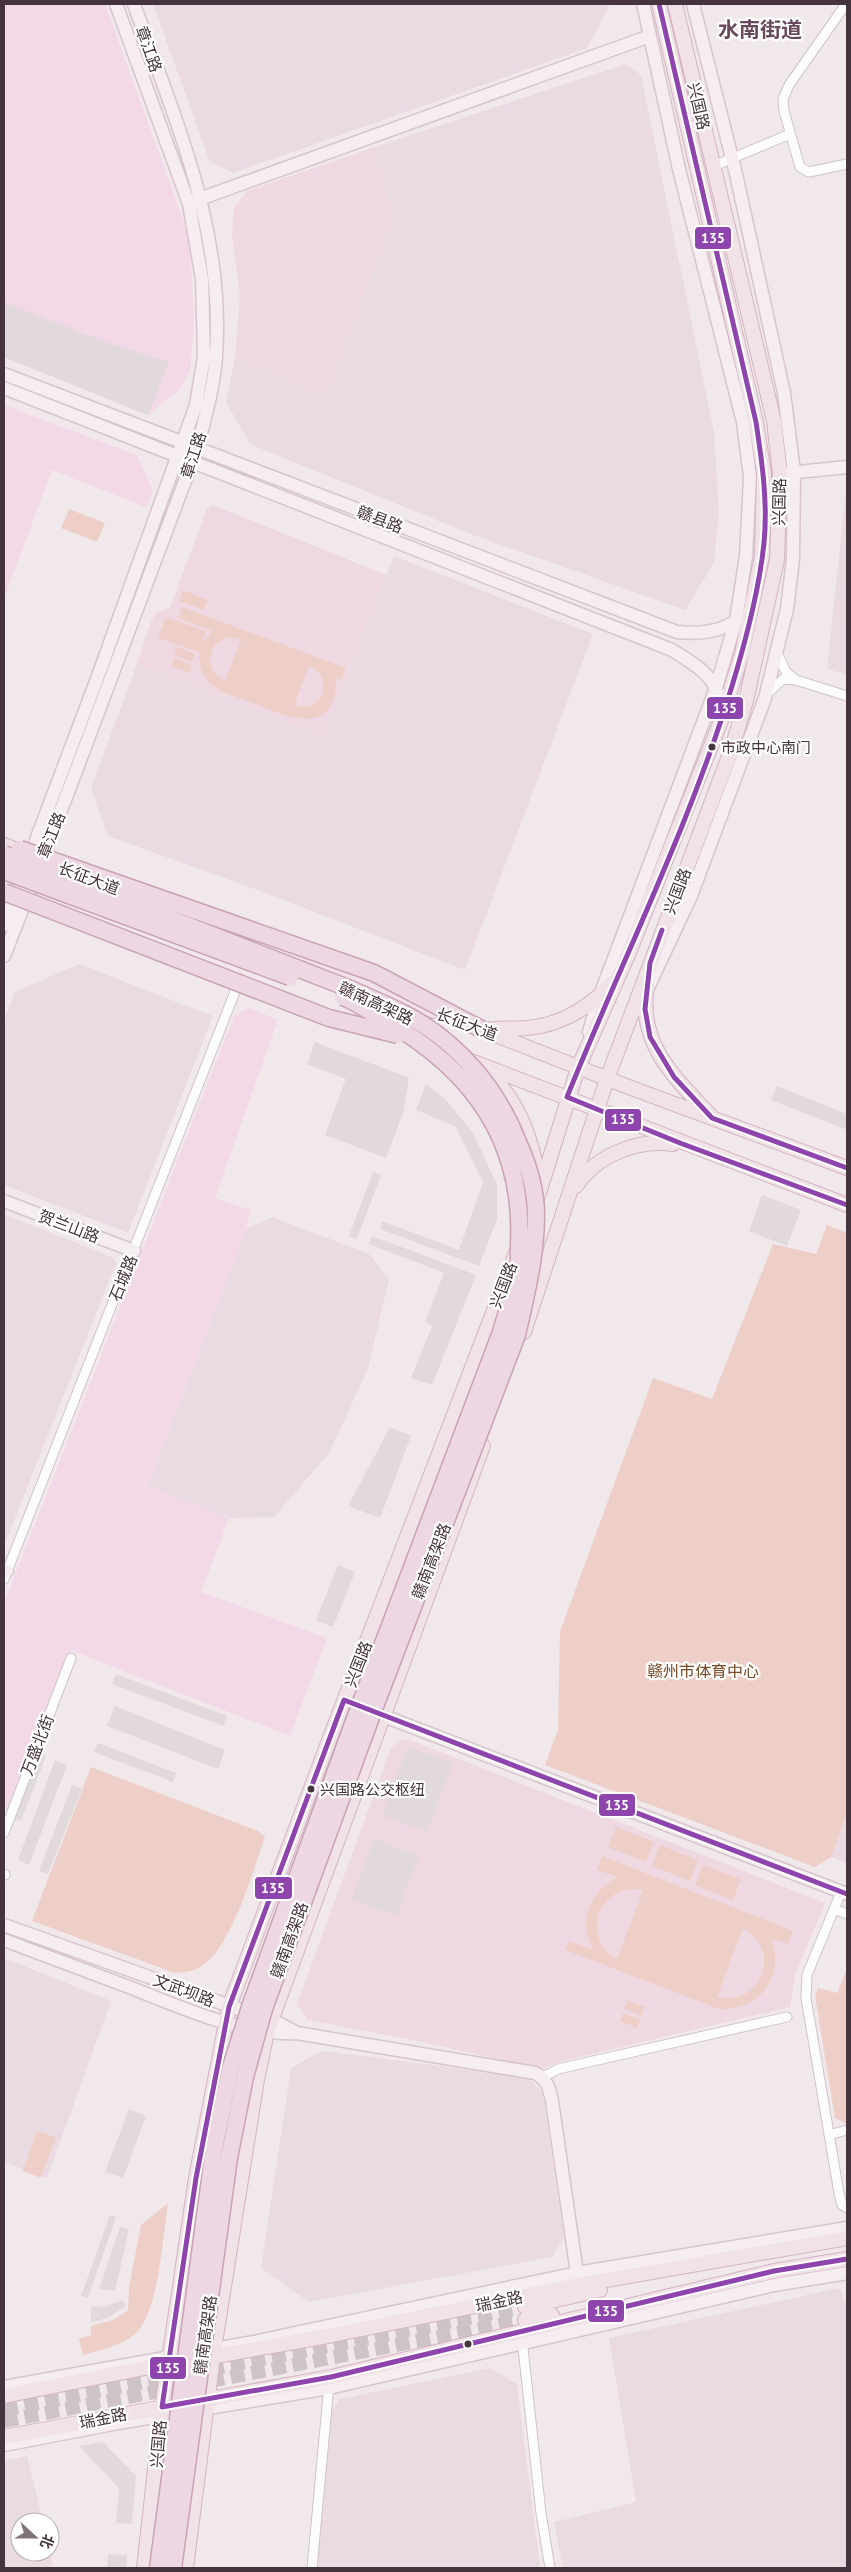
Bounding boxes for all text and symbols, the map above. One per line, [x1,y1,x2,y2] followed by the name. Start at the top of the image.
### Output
[718,16,802,43] district label: 水南街道
[131,23,167,75] street label: 章江路
[684,80,714,132] street label: 兴国路
[694,226,732,250] line badge: 135
[701,229,725,247] text: 135
[176,429,210,481] street label: 章江路
[769,478,789,526] street label: 兴国路
[354,501,406,537] street label: 赣县路
[706,696,744,720] line badge: 135
[713,699,737,717] text: 135
[721,738,811,757] place label: 市政中心南门
[707,742,717,752] marker: 市政中心南门
[33,809,69,861] street label: 章江路
[56,857,122,899] street label: 长征大道
[659,865,695,917] street label: 兴国路
[336,977,416,1029] street label: 赣南高架路
[434,1003,500,1045] street label: 长征大道
[604,1108,642,1132] line badge: 135
[611,1110,635,1128] text: 135
[36,1205,102,1247] street label: 贺兰山路
[105,1252,141,1304] street label: 石城路
[485,1259,521,1311] street label: 兴国路
[407,1520,455,1602] street label: 赣南高架路
[340,1638,376,1690] street label: 兴国路
[647,1661,759,1681] park label: 赣州市体育中心
[16,1712,58,1778] street label: 万盛北街
[320,1780,425,1799] place label: 兴国路公交枢纽
[306,1784,316,1794] marker: 兴国路公交枢纽
[598,1793,636,1817] line badge: 135
[605,1796,629,1814] text: 135
[254,1876,293,1900] line badge: 135
[261,1879,285,1897] text: 135
[266,1899,312,1981] street label: 赣南高架路
[151,1969,217,2011] street label: 文武坝路
[473,2286,525,2316] street label: 瑞金路
[190,2294,220,2376] street label: 赣南高架路
[587,2299,625,2323] line badge: 135
[594,2302,618,2320] text: 135
[463,2339,473,2349] unlabelled marker
[149,2356,187,2380] line badge: 135
[156,2359,180,2377] text: 135
[78,2404,128,2432] street label: 瑞金路
[146,2419,170,2469] street label: 兴国路
[10,2512,60,2562] north arrow
[36,2532,58,2551] text: 北

